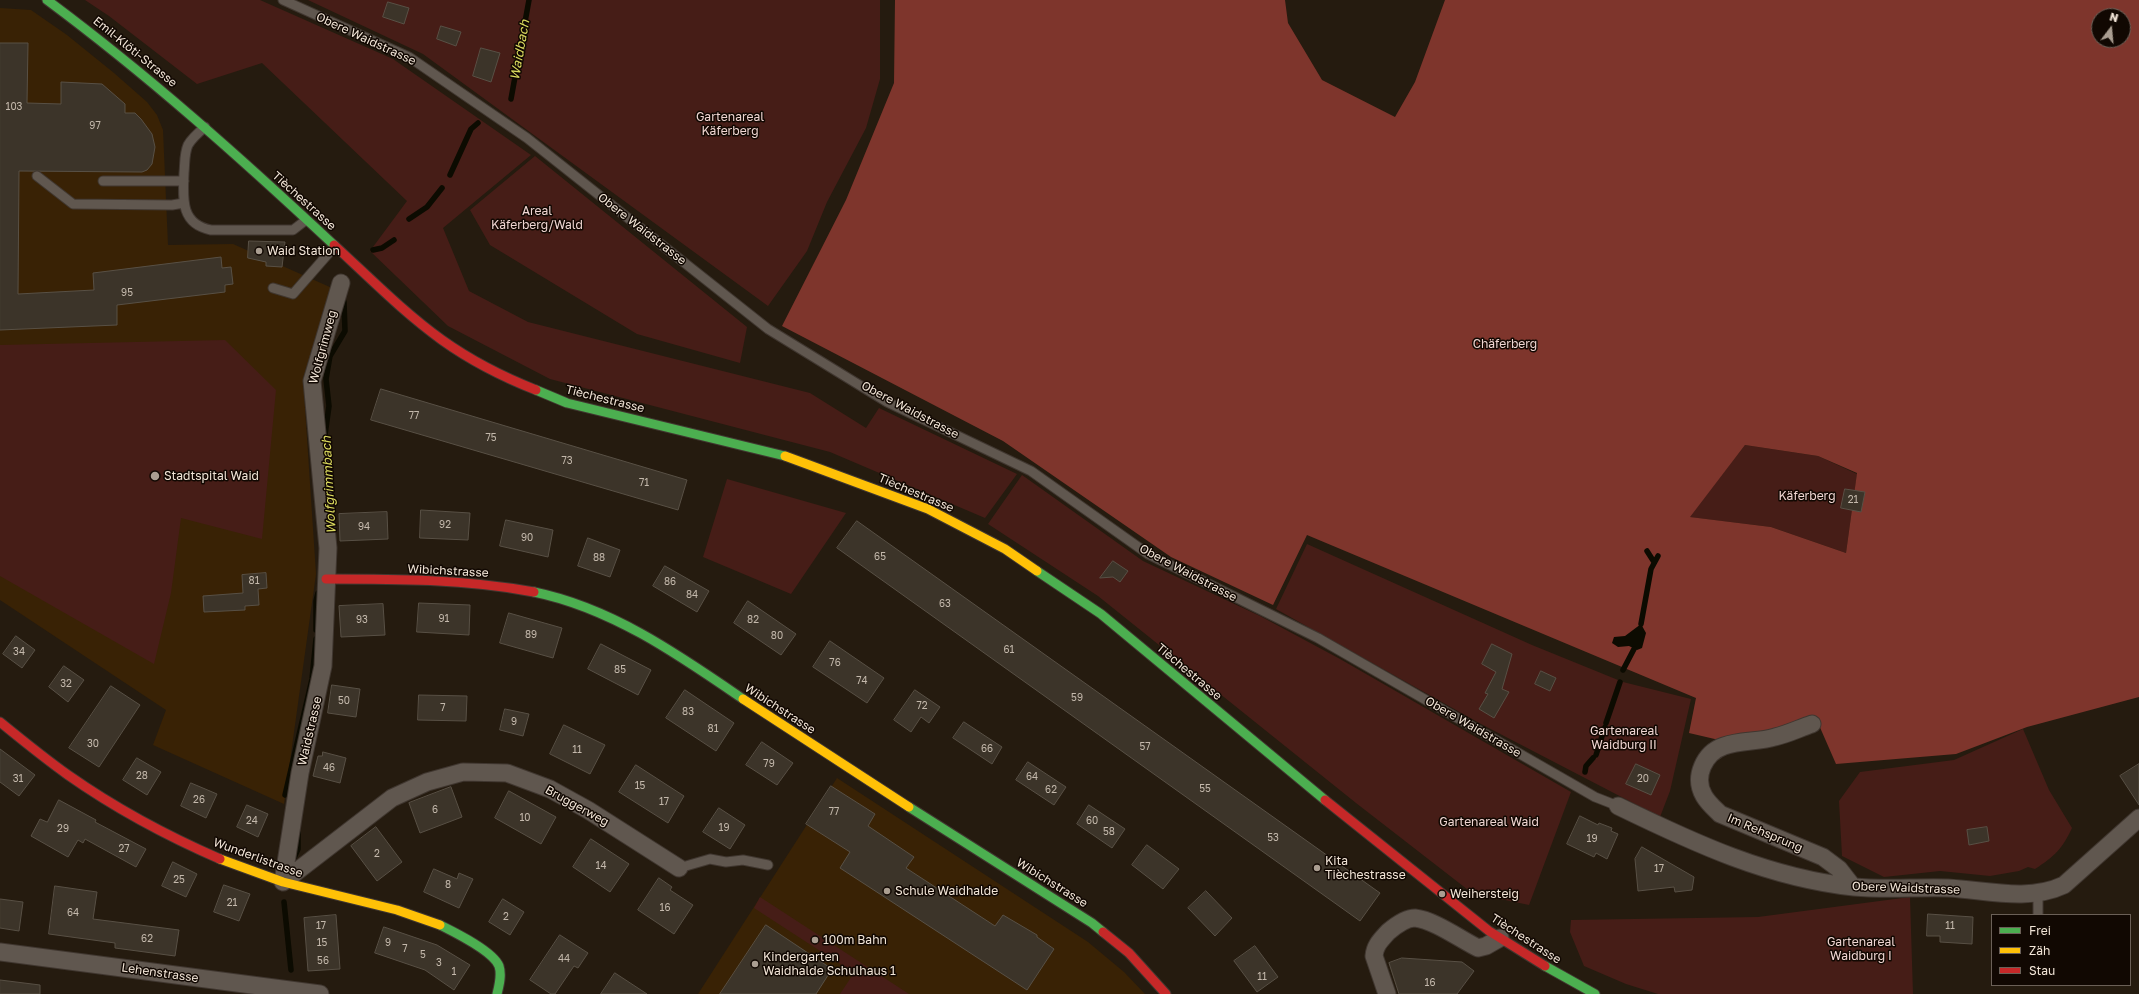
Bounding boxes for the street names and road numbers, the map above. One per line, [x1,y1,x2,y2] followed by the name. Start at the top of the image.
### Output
[314,10,418,68] street label: Obere Waidstrasse
[90,14,180,90] street label: Emil-Klöti-Strasse
[269,169,339,233] street label: Tièchestrasse
[595,190,689,268] street label: Obere Waidstrasse
[306,309,340,385] street label: Wolfgrimweg
[859,378,961,442] street label: Obere Waidstrasse
[564,382,646,416] street label: Tièchestrasse
[876,471,956,515] street label: Tièchestrasse
[1137,541,1239,605] street label: Obere Waidstrasse
[407,562,489,580] street label: Wibichstrasse
[1153,641,1225,703] street label: Tièchestrasse
[742,681,818,737] street label: Wibichstrasse
[1422,694,1524,760] street label: Obere Waidstrasse
[295,695,325,767] street label: Waidstrasse
[543,783,611,829] street label: Bruggerweg
[1725,811,1805,855] street label: Im Rehsprung
[211,835,305,881] street label: Wunderlistrasse
[1014,855,1090,911] street label: Wibichstrasse
[1852,879,1960,897] street label: Obere Waidstrasse
[1488,911,1564,967] street label: Tièchestrasse
[121,960,199,986] street label: Lehenstrasse

